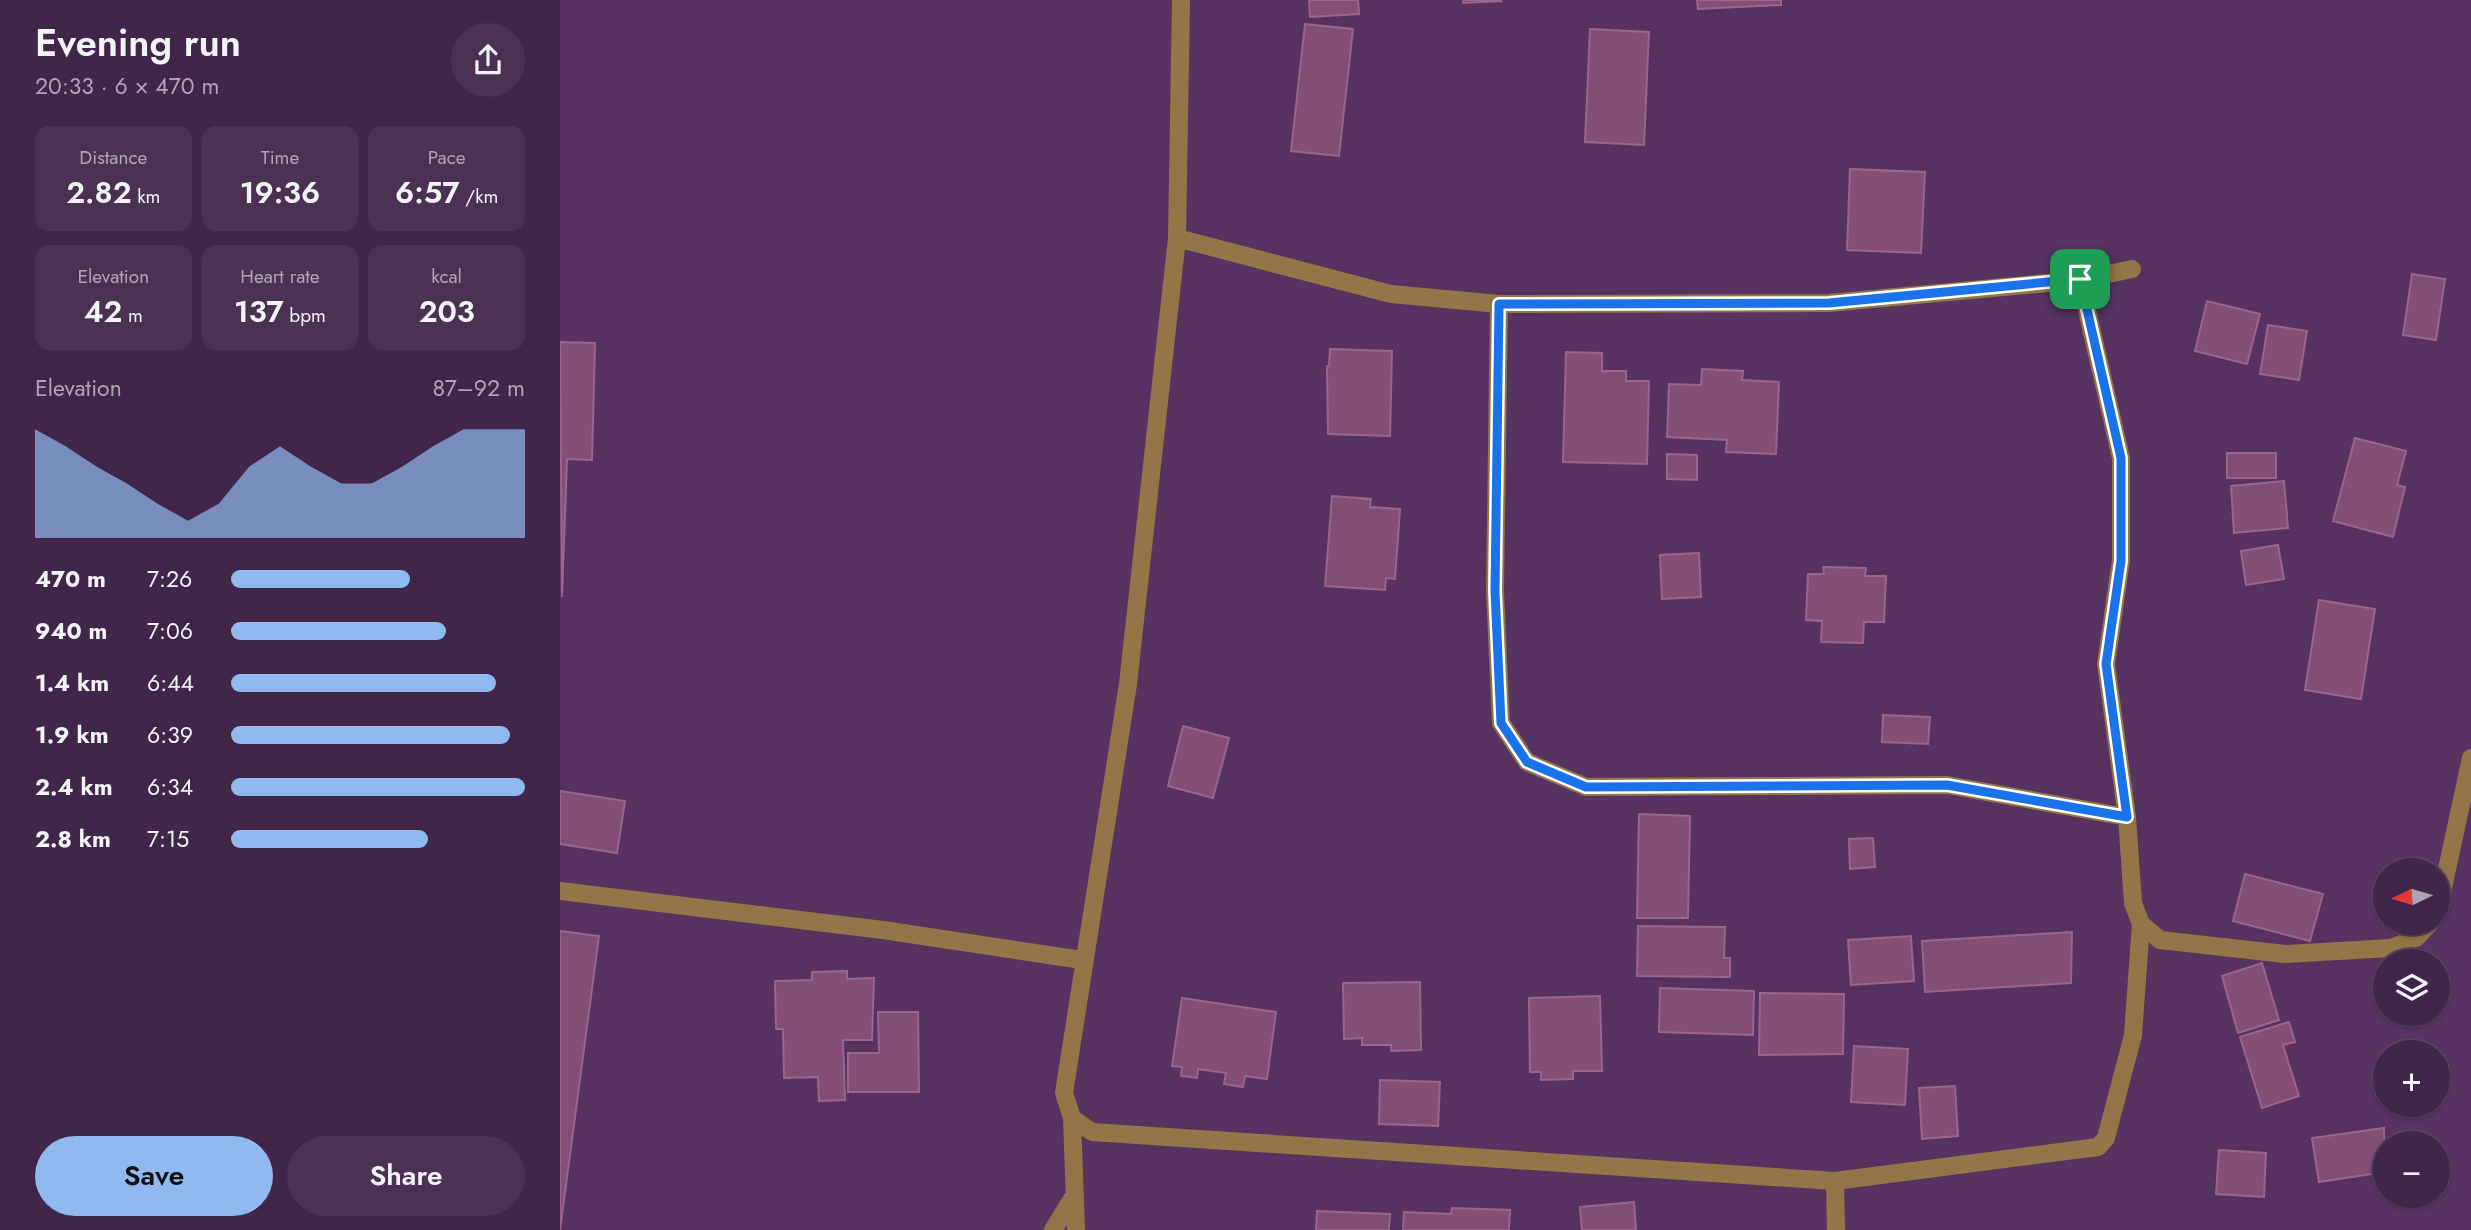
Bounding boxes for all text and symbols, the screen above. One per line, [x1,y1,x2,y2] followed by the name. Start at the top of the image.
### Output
[35,15,241,70] text: Evening run
[451,23,525,97] button: share
[35,69,219,103] text: 20:33 · 6 × 470 m
[79,144,147,171] text: Distance
[261,144,299,171] text: Time
[428,144,466,171] text: Pace
[66,171,132,214] text: 2.82
[240,171,320,214] text: 19:36
[395,171,460,214] text: 6:57
[132,183,160,210] text: km
[460,183,498,210] text: /km
[2050,249,2110,309] pin
[2061,260,2099,298] icon: arrive
[77,263,149,290] text: Elevation
[240,263,320,290] text: Heart rate
[431,263,462,290] text: kcal
[84,290,122,333] text: 42
[234,290,284,333] text: 137
[419,290,475,333] text: 203
[122,302,143,329] text: m
[284,302,326,329] text: bpm
[35,371,122,405] text: Elevation
[433,371,525,405] text: 87–92 m
[35,562,106,596] text: 470 m
[147,562,192,596] text: 7:26
[35,614,107,648] text: 940 m
[147,614,193,648] text: 7:06
[35,666,109,700] text: 1.4 km
[147,666,194,700] text: 6:44
[35,718,109,752] text: 1.9 km
[147,718,193,752] text: 6:39
[35,770,113,804] text: 2.4 km
[147,770,193,804] text: 6:34
[35,822,111,856] text: 2.8 km
[147,822,189,856] text: 7:15
[2373,858,2450,934] north arrow
[2373,858,2450,1208] map controls
[2373,949,2450,1026] button: layers
[2373,1040,2450,1117] button: +
[2373,1131,2450,1208] button: −
[35,1136,273,1216] button: Save
[287,1136,525,1216] button: Share

